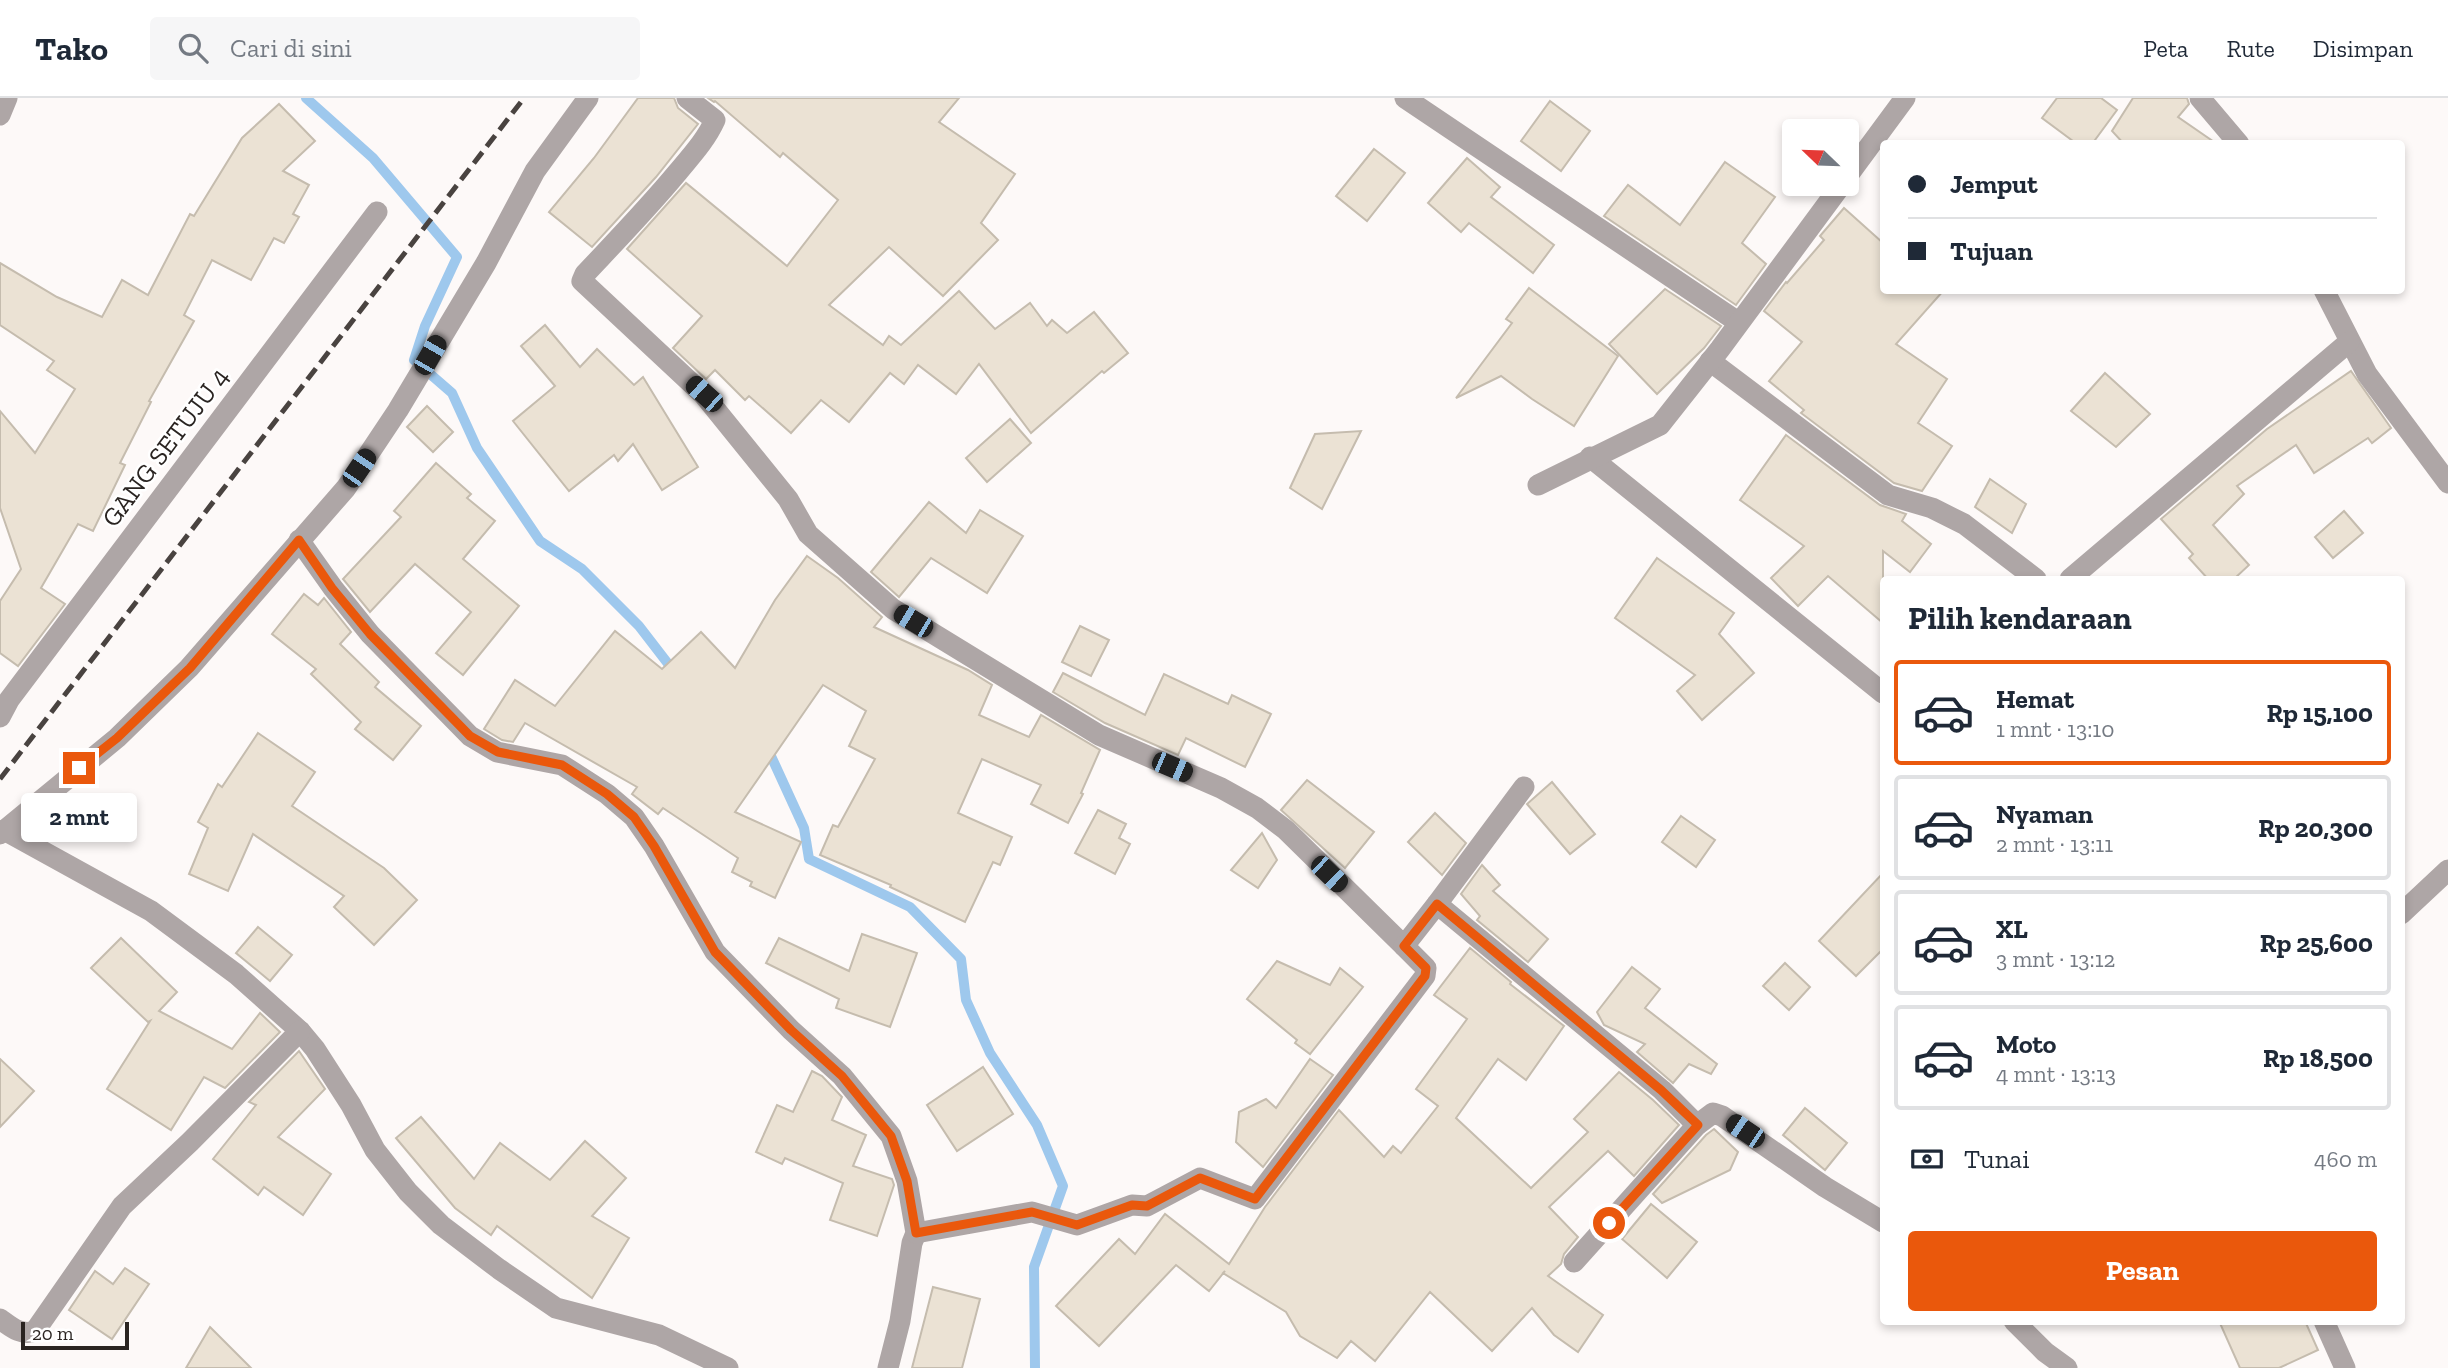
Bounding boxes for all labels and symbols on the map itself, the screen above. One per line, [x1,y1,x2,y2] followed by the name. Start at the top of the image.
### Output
[1782,119,1858,196] north arrow
[411,332,450,378] car
[95,361,235,533] street label: GANG SETUJU 4
[682,372,727,416] car
[339,445,380,491] car
[890,601,937,641] car
[1149,749,1196,785] car
[63,752,95,784] route end
[21,792,137,842] callout: 2 mnt
[1307,852,1352,896] car
[1722,1111,1769,1151] car
[1593,1207,1625,1239] route start
[21,1319,130,1351] scale bar

